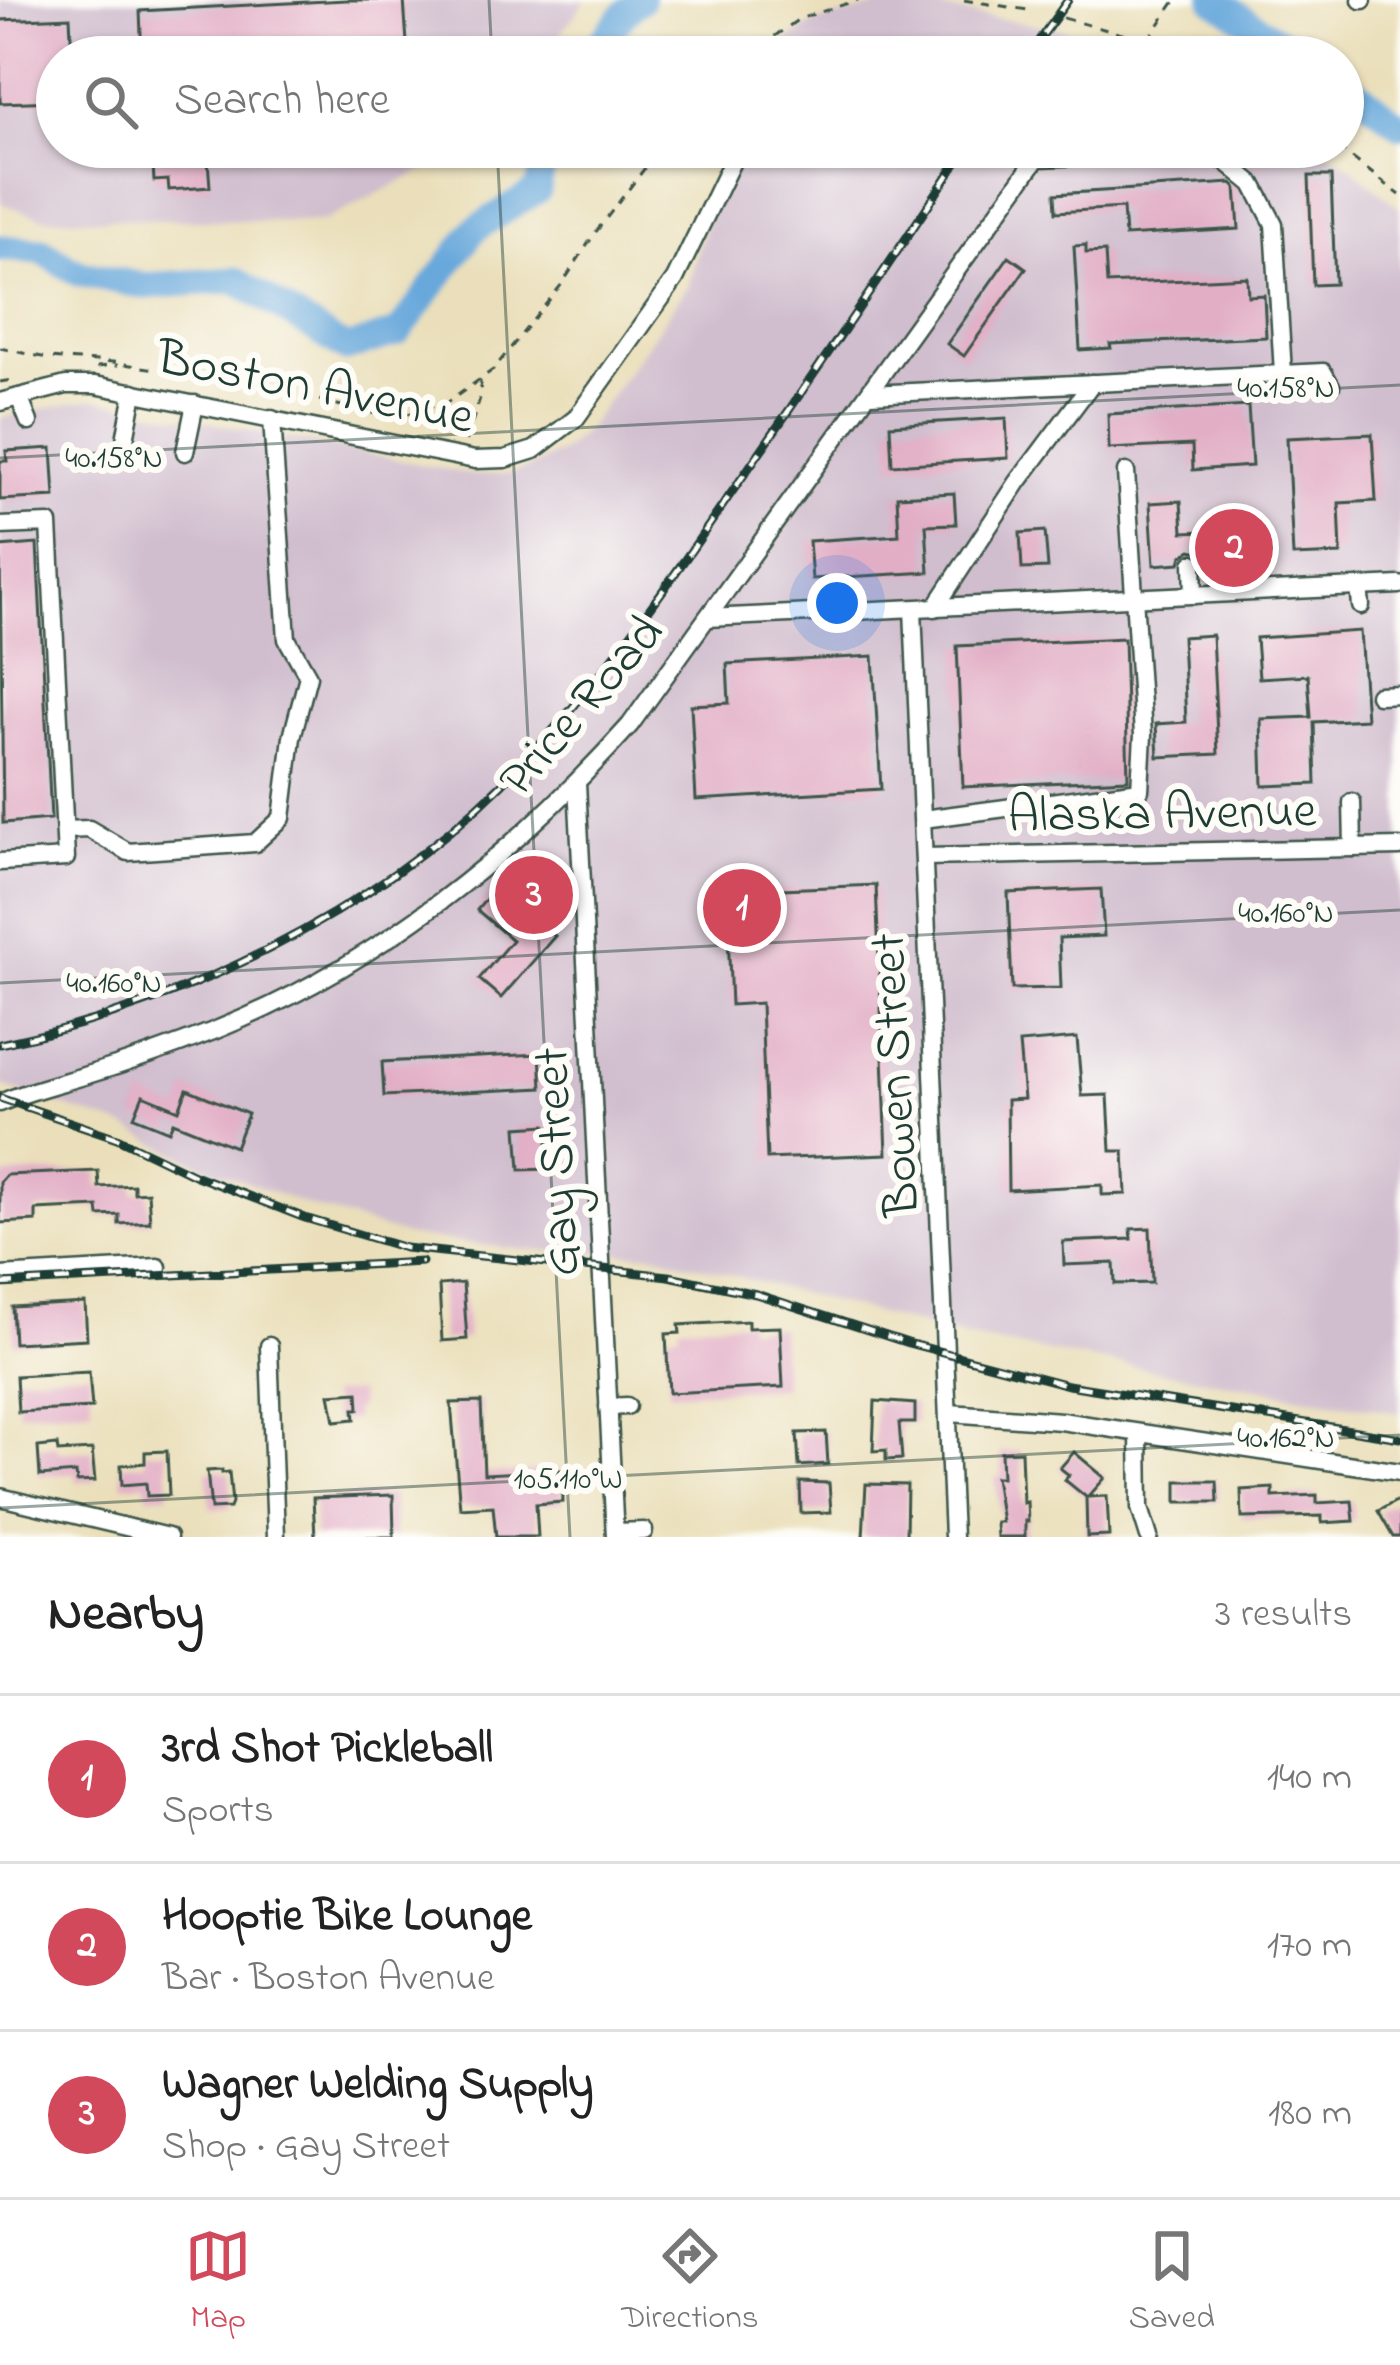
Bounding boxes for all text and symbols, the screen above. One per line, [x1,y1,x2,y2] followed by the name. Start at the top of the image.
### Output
[36,36,1364,168] search box
[78,69,144,135] icon: search
[174,69,390,135] text: Search here
[148,322,480,457] street label: Boston Avenue
[1237,368,1335,412] text: 40.158°N
[65,438,163,482] text: 40.158°N
[1195,503,1273,593] pin: 2
[807,573,867,633] your location
[482,600,684,815] street label: Price Road
[1007,775,1317,856] street label: Alaska Avenue
[495,850,573,940] pin: 3
[703,863,781,953] pin: 1
[1238,893,1334,937] text: 40.160°N
[853,931,942,1220] street label: Bowen Street
[66,963,162,1007] text: 40.160°N
[516,1045,603,1278] street label: Gay Street
[1237,1418,1335,1462] text: 40.162°N
[513,1459,623,1503] text: 105.110°W
[48,1578,204,1653] text: Nearby
[1215,1587,1352,1644] text: 3 results
[162,1717,493,1783] text: 3rd Shot Pickleball
[81,1750,93,1807] text: 1
[1267,1750,1352,1807] text: 140 m
[162,1783,274,1840] text: Sports
[162,1885,532,1951] text: Hooptie Bike Lounge
[77,1918,97,1975] text: 2
[1267,1918,1352,1975] text: 170 m
[162,1951,495,2008] text: Bar · Boston Avenue
[162,2053,593,2119] text: Wagner Welding Supply
[79,2086,95,2143] text: 3
[1268,2086,1352,2143] text: 180 m
[162,2119,450,2176] text: Shop · Gay Street
[185,2223,251,2343] tab: Map
[621,2223,758,2343] tab: Directions
[1129,2223,1215,2343] tab: Saved

